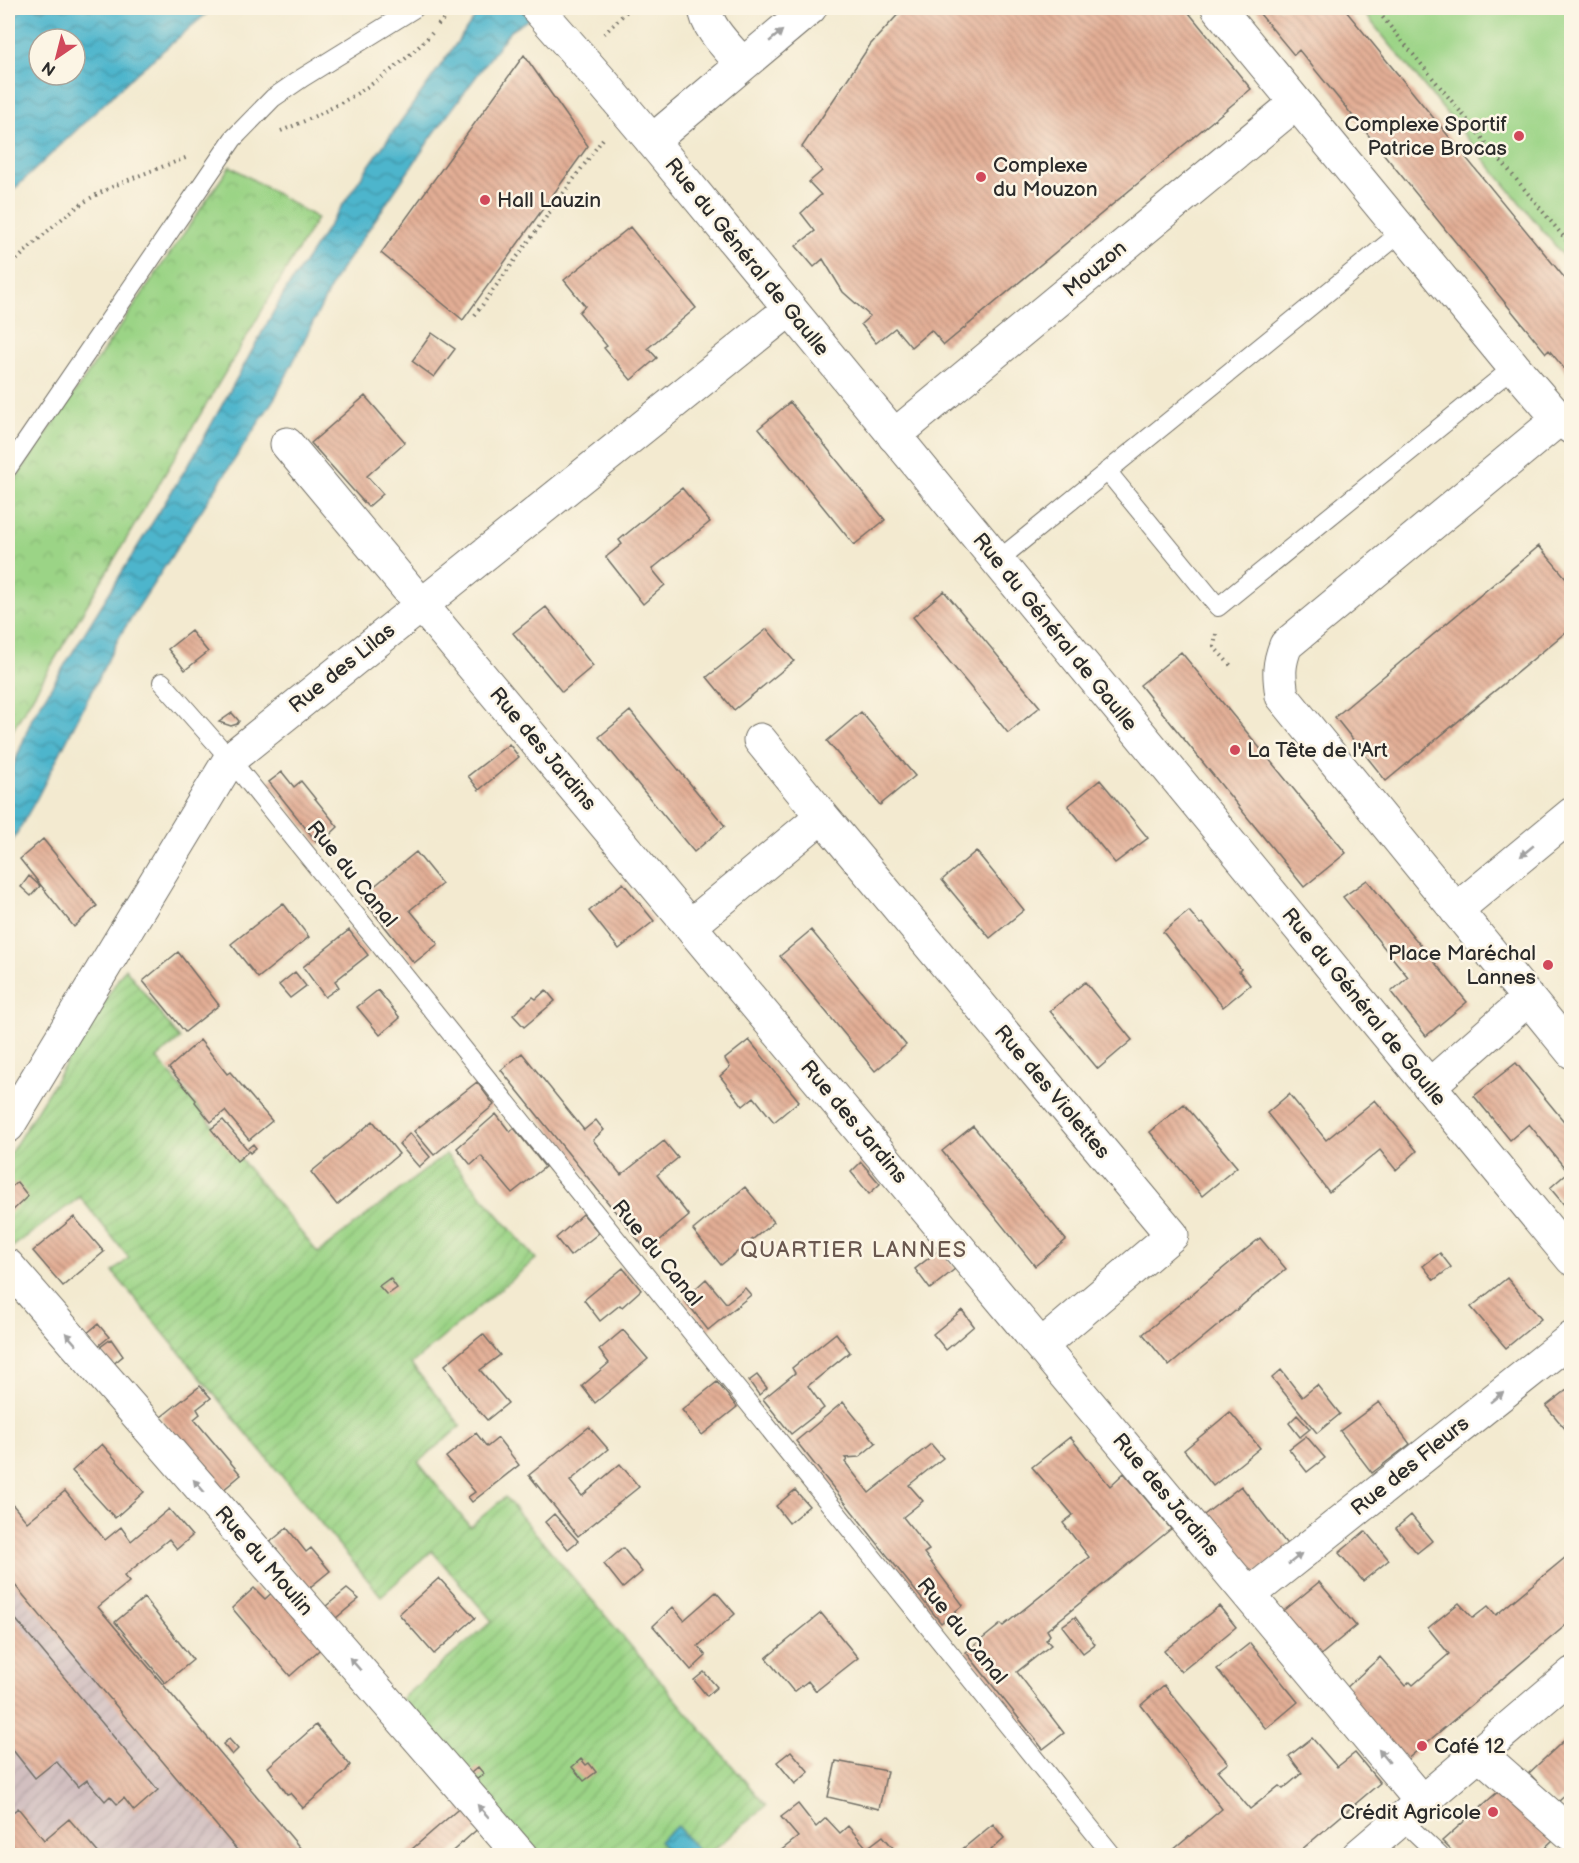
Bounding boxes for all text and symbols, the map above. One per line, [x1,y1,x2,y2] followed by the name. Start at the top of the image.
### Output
[27,27,87,87] north arrow
[769,30,784,42] one-way arrow
[39,57,60,79] text: N
[1344,112,1507,161] place label: Complexe Sportif Patrice Brocas
[1512,129,1526,143] marker: Complexe Sportif Patrice Brocas
[659,153,835,361] street label: Rue du Général de Gaulle
[993,153,1098,202] place label: Complexe du Mouzon
[974,170,988,184] marker: Complexe du Mouzon
[497,188,601,213] place label: Hall Lauzin
[478,193,492,207] marker: Hall Lauzin
[1058,235,1132,303] street label: Mouzon
[967,528,1143,736] street label: Rue du Général de Gaulle
[284,618,400,718] street label: Rue des Lilas
[484,682,602,816] street label: Rue des Jardins
[1247,738,1388,763] place label: La Tête de l'Art
[1228,743,1242,757] marker: La Tête de l'Art
[302,816,402,932] street label: Rue du Canal
[1519,845,1535,858] one-way arrow
[1276,903,1452,1111] street label: Rue du Général de Gaulle
[1388,941,1536,990] place label: Place Maréchal Lannes
[1541,958,1555,972] marker: Place Maréchal Lannes
[989,1020,1115,1164] street label: Rue des Violettes
[795,1055,913,1189] street label: Rue des Jardins
[607,1195,707,1311] street label: Rue du Canal
[740,1237,968,1264] district label: QUARTIER LANNES
[65,1332,78,1347] one-way arrow
[1489,1392,1504,1404] one-way arrow
[1346,1411,1474,1521] street label: Rue des Fleurs
[1107,1428,1225,1562] street label: Rue des Jardins
[193,1479,206,1494] one-way arrow
[210,1501,318,1621] street label: Rue du Moulin
[1287,1552,1303,1565] one-way arrow
[912,1573,1012,1689] street label: Rue du Canal
[349,1657,362,1672] one-way arrow
[1434,1734,1506,1759] place label: Café 12
[1415,1739,1429,1753] marker: Café 12
[1378,1749,1391,1764] one-way arrow
[1340,1800,1481,1825] place label: Crédit Agricole
[477,1804,490,1819] one-way arrow
[1486,1805,1500,1819] marker: Crédit Agricole

